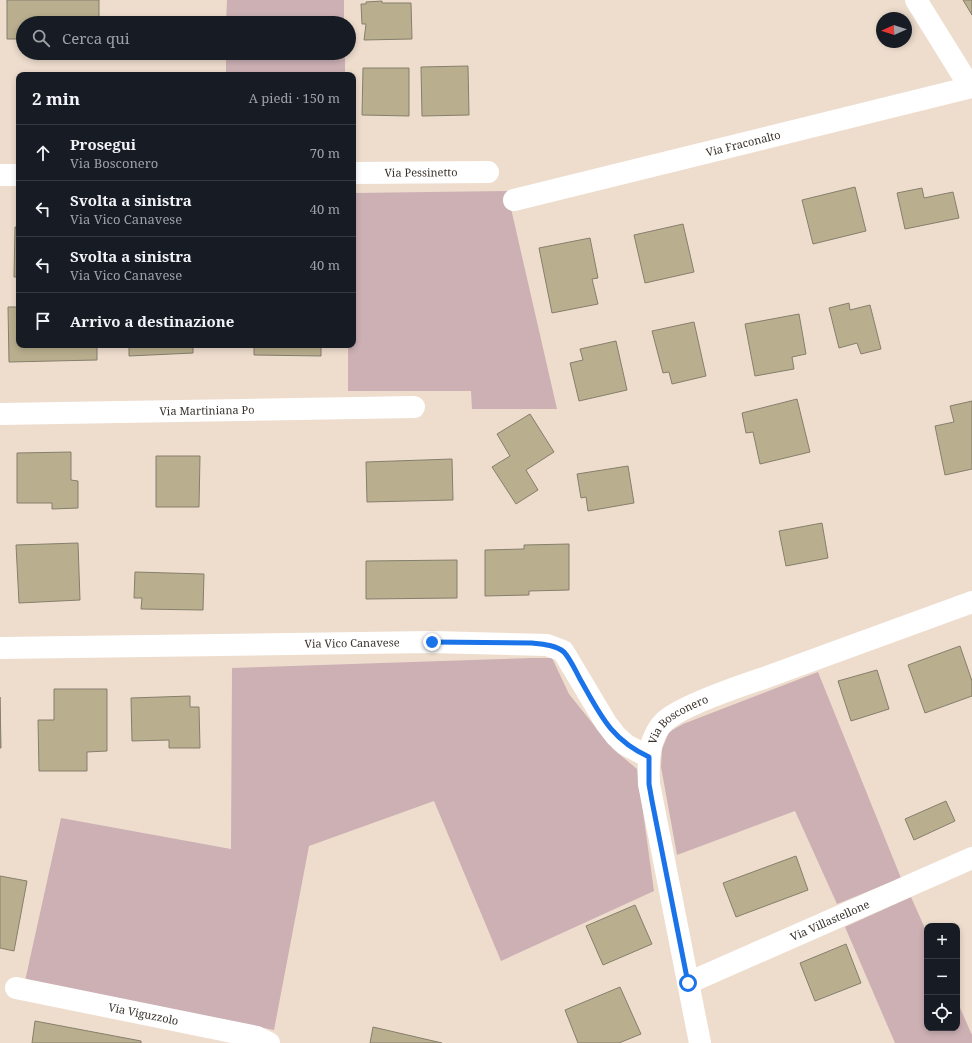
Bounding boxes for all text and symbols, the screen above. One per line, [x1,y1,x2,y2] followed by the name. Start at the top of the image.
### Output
[876,12,912,48] north arrow
[16,16,356,60] search box
[30,27,52,49] icon: search
[62,28,130,48] text: Cerca qui
[32,87,80,110] text: 2 min
[249,89,340,107] text: A piedi · 150 m
[704,127,782,159] street label: Via Fraconalto
[70,134,136,154] text: Prosegui
[32,142,54,164] icon: ahead
[310,144,340,162] text: 70 m
[70,154,158,172] text: Via Bosconero
[384,164,458,180] street label: Via Pessinetto
[70,190,192,210] text: Svolta a sinistra
[32,198,54,220] icon: left
[310,200,340,218] text: 40 m
[70,210,182,228] text: Via Vico Canavese
[70,246,192,266] text: Svolta a sinistra
[32,254,54,276] icon: left
[310,256,340,274] text: 40 m
[70,266,182,284] text: Via Vico Canavese
[32,310,54,332] icon: arrive
[70,311,234,331] text: Arrivo a destinazione
[159,402,255,418] street label: Via Martiniana Po
[423,633,441,651] route end
[304,634,400,651] street label: Via Vico Canavese
[644,691,710,746] street label: Via Bosconero
[788,896,872,944] street label: Via Villastellone
[924,923,960,1031] map controls
[924,923,960,959] button: +
[924,959,960,995] button: −
[679,974,697,992] route start
[924,995,960,1031] button: locate
[107,999,180,1028] street label: Via Viguzzolo

